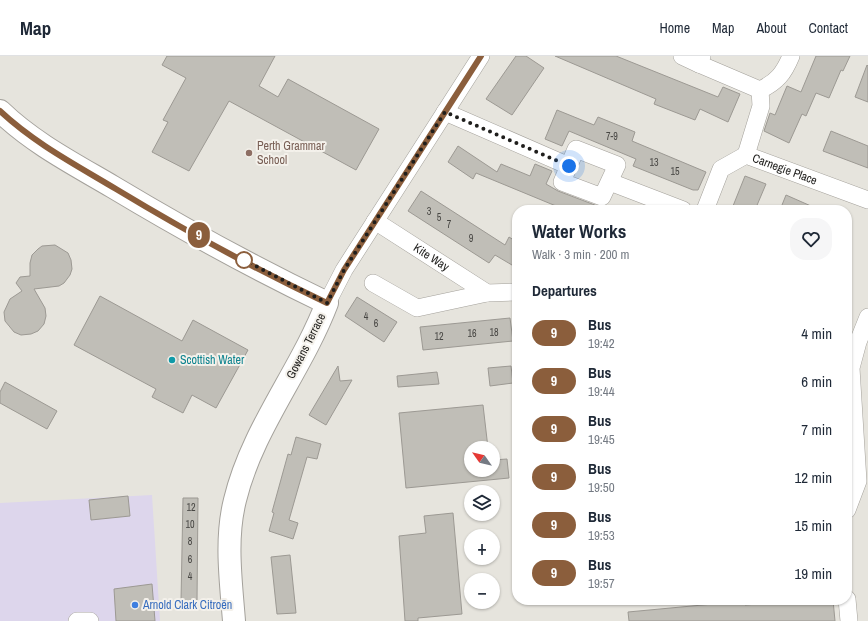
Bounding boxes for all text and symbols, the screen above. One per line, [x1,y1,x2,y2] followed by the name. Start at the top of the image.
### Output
[20,15,51,41] text: Map
[659,19,690,37] text: Home
[712,19,734,37] text: Map
[756,19,786,37] text: About
[808,19,848,37] text: Contact
[606,130,618,143] house number: 7-9
[257,138,326,168] place label: Perth Grammar School
[244,148,254,158] marker: Perth Grammar School
[750,150,819,189] street label: Carnegie Place
[559,156,579,176] your location
[649,156,659,169] house number: 13
[670,165,680,178] house number: 15
[427,205,432,218] house number: 3
[437,211,442,224] house number: 5
[447,218,452,231] house number: 7
[532,218,626,244] text: Water Works
[790,218,832,260] button: heart
[186,222,212,248] line badge: 9
[196,226,202,244] text: 9
[469,232,474,245] house number: 9
[410,240,452,275] street label: Kite Way
[532,246,629,263] text: Walk · 3 min · 200 m
[235,251,253,269] unlabelled marker
[532,280,597,301] text: Departures
[364,310,369,323] house number: 4
[283,311,329,381] street label: Gowans Terrace
[588,314,611,335] text: Bus
[374,317,379,330] house number: 6
[801,323,832,344] text: 4 min
[551,324,557,342] text: 9
[489,326,499,339] house number: 18
[467,327,477,340] house number: 16
[434,330,444,343] house number: 12
[588,335,615,352] text: 19:42
[180,352,245,368] place label: Scottish Water
[167,355,177,365] marker: Scottish Water
[588,362,611,383] text: Bus
[801,371,832,392] text: 6 min
[551,372,557,390] text: 9
[588,383,615,400] text: 19:44
[588,410,611,431] text: Bus
[801,419,832,440] text: 7 min
[551,420,557,438] text: 9
[588,431,615,448] text: 19:45
[464,441,500,477] north arrow
[464,441,500,609] map controls
[588,458,611,479] text: Bus
[794,467,832,488] text: 12 min
[551,468,557,486] text: 9
[588,479,615,496] text: 19:50
[464,485,500,521] button: layers
[186,501,196,514] house number: 12
[588,506,611,527] text: Bus
[794,515,832,536] text: 15 min
[551,516,557,534] text: 9
[185,518,195,531] house number: 10
[588,527,615,544] text: 19:53
[464,529,500,565] button: +
[188,535,193,548] house number: 8
[188,553,193,566] house number: 6
[588,554,611,575] text: Bus
[794,563,832,584] text: 19 min
[551,564,557,582] text: 9
[188,570,193,583] house number: 4
[464,573,500,609] button: −
[588,575,615,592] text: 19:57
[142,597,232,613] place label: Arnold Clark Citroën
[130,600,140,610] marker: Arnold Clark Citroën

